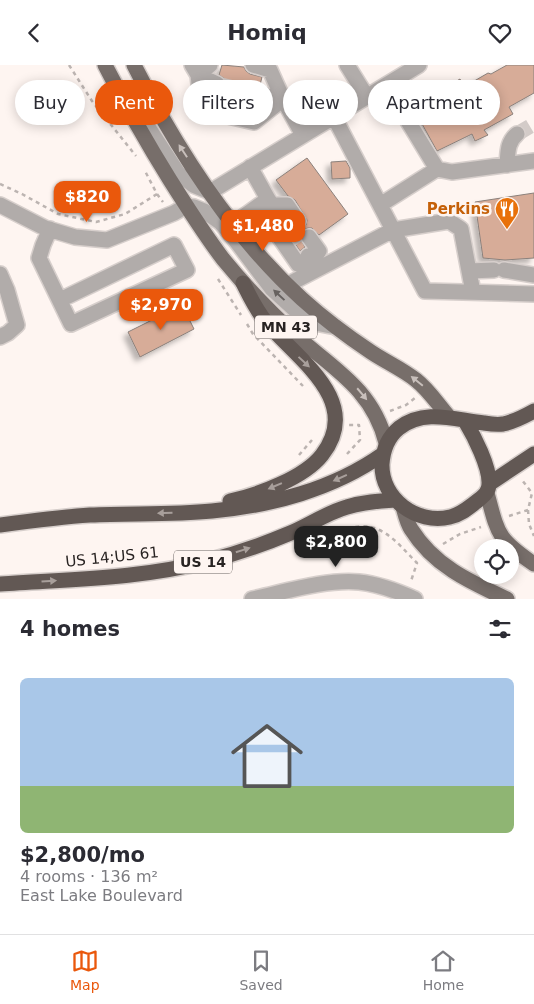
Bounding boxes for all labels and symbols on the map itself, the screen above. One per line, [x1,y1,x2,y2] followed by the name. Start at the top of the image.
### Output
[179,144,188,157] one-way arrow
[57,181,117,223] pin: $820
[494,196,520,230] restaurant icon: Perkins
[427,200,490,218] place label: Perkins
[222,209,304,252] pin: $1,480
[120,289,202,331] pin: $2,970
[274,289,286,301] one-way arrow
[255,315,317,339] road number: MN 43
[298,356,310,368] one-way arrow
[410,375,423,386] one-way arrow
[356,388,367,400] one-way arrow
[333,474,347,482] one-way arrow
[268,482,282,490] one-way arrow
[157,509,173,517] one-way arrow
[295,525,377,568] pin: $2,800
[64,543,160,571] street label: US 14;US 61
[236,546,251,554] one-way arrow
[174,551,232,573] road number: US 14
[41,576,57,584] one-way arrow

